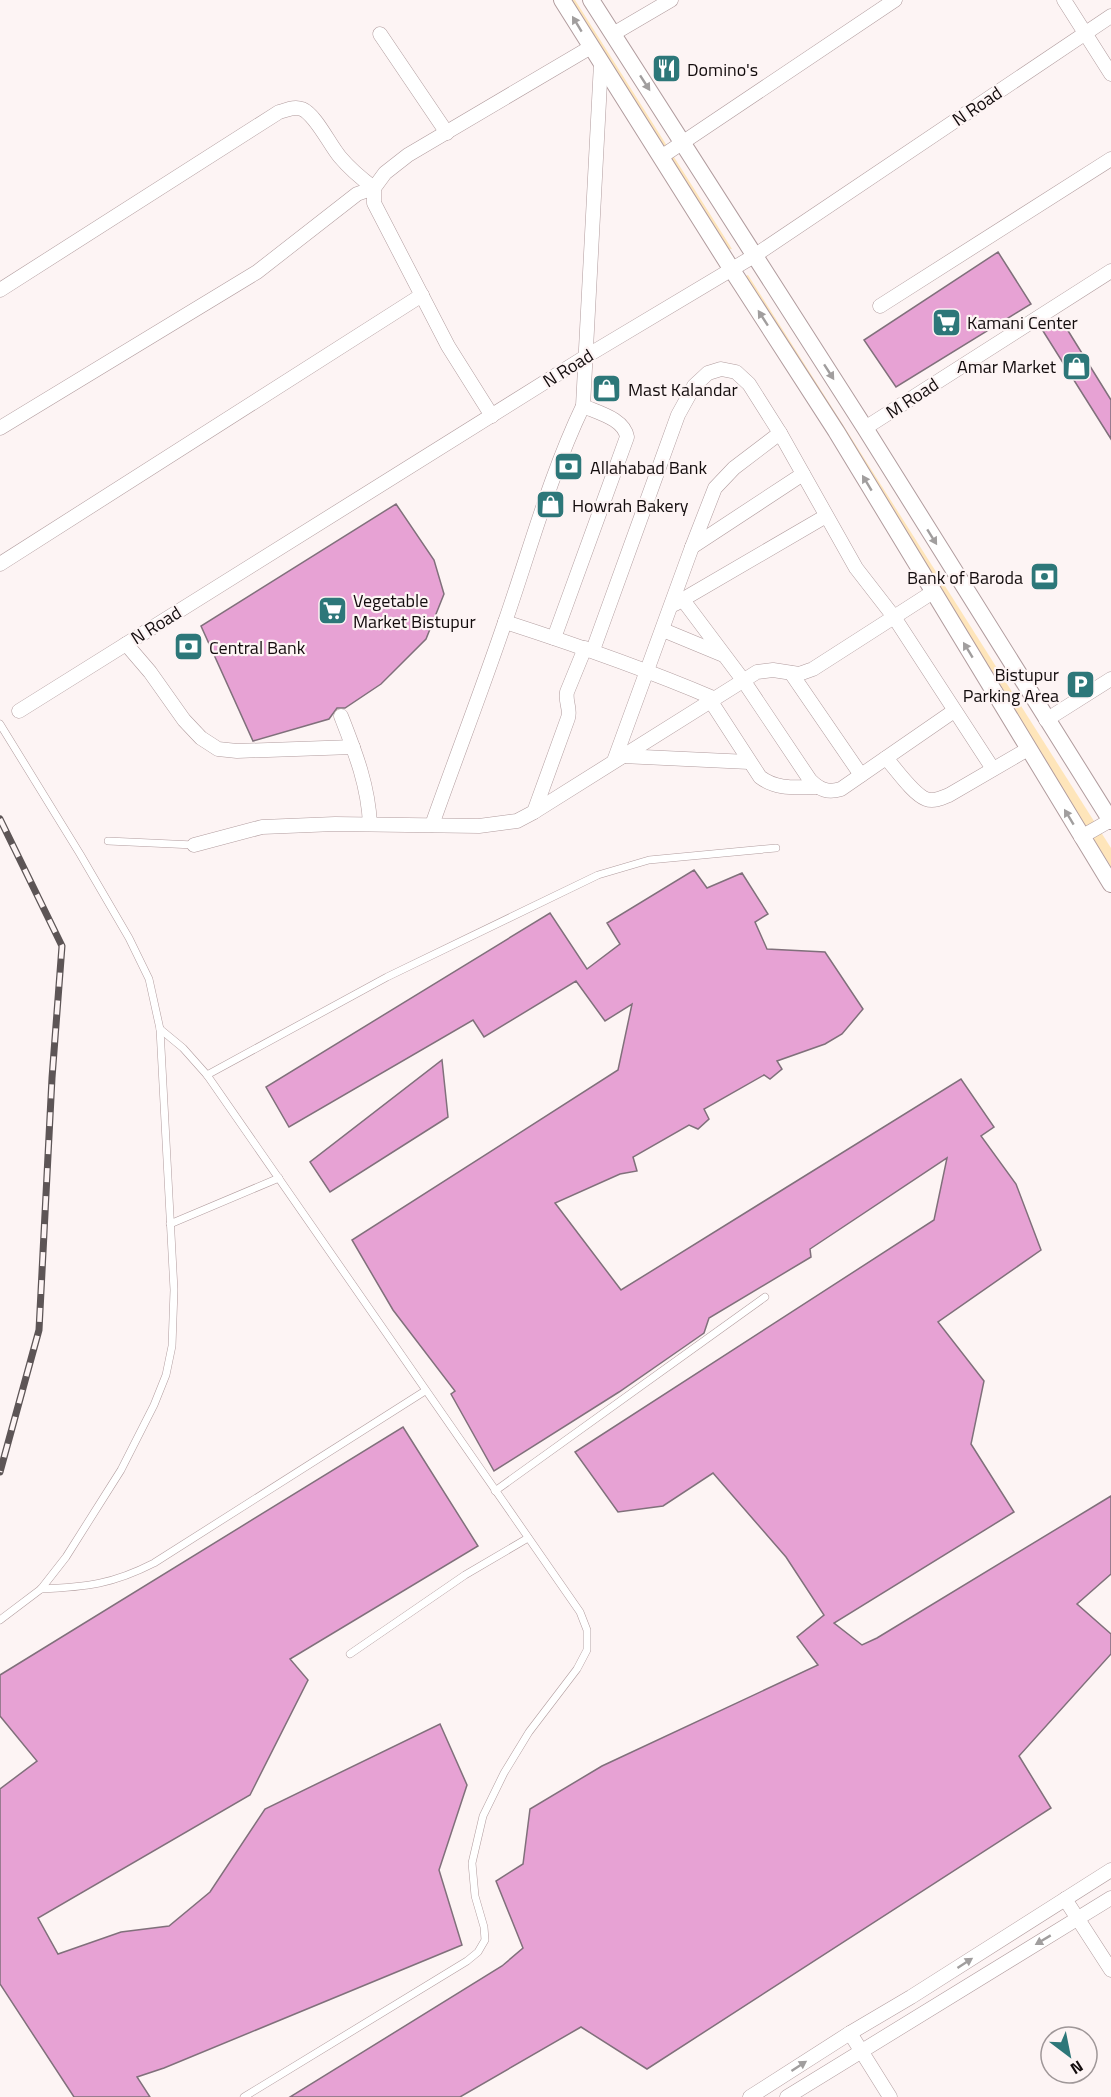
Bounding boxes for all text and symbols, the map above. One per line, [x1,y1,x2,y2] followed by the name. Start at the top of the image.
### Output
[571,16,582,32] one-way arrow
[650,53,682,85] restaurant icon: Domino's
[687,56,758,83] place label: Domino's
[639,75,650,92] one-way arrow
[947,79,1007,133] street label: N Road
[930,306,962,338] supermarket icon: Kamani Center
[967,309,1078,336] place label: Kamani Center
[757,310,768,326] one-way arrow
[537,342,599,394] street label: N Road
[1061,350,1093,382] shop icon: Amar Market
[957,353,1057,380] place label: Amar Market
[823,363,834,380] one-way arrow
[880,371,944,425] street label: M Road
[591,373,623,405] shop icon: Mast Kalandar
[628,376,738,403] place label: Mast Kalandar
[553,451,585,483] bank icon: Allahabad Bank
[590,454,707,481] place label: Allahabad Bank
[861,475,872,491] one-way arrow
[535,489,567,521] shop icon: Howrah Bakery
[572,492,689,519] place label: Howrah Bakery
[927,529,938,545] one-way arrow
[1028,561,1060,593] bank icon: Bank of Baroda
[907,564,1023,591] place label: Bank of Baroda
[353,587,476,635] place label: Vegetable Market Bistupur
[316,594,348,626] supermarket icon: Vegetable Market Bistupur
[125,599,187,651] street label: N Road
[172,631,204,663] bank icon: Central Bank
[209,634,306,661] place label: Central Bank
[962,642,973,658] one-way arrow
[963,661,1059,709] place label: Bistupur Parking Area
[1064,668,1096,700] parking icon: Bistupur Parking Area
[1063,809,1074,825] one-way arrow
[1035,1934,1051,1945] one-way arrow
[957,1958,973,1969] one-way arrow
[1039,2025,1099,2085] north arrow
[1066,2055,1088,2081] text: N
[791,2060,807,2071] one-way arrow

